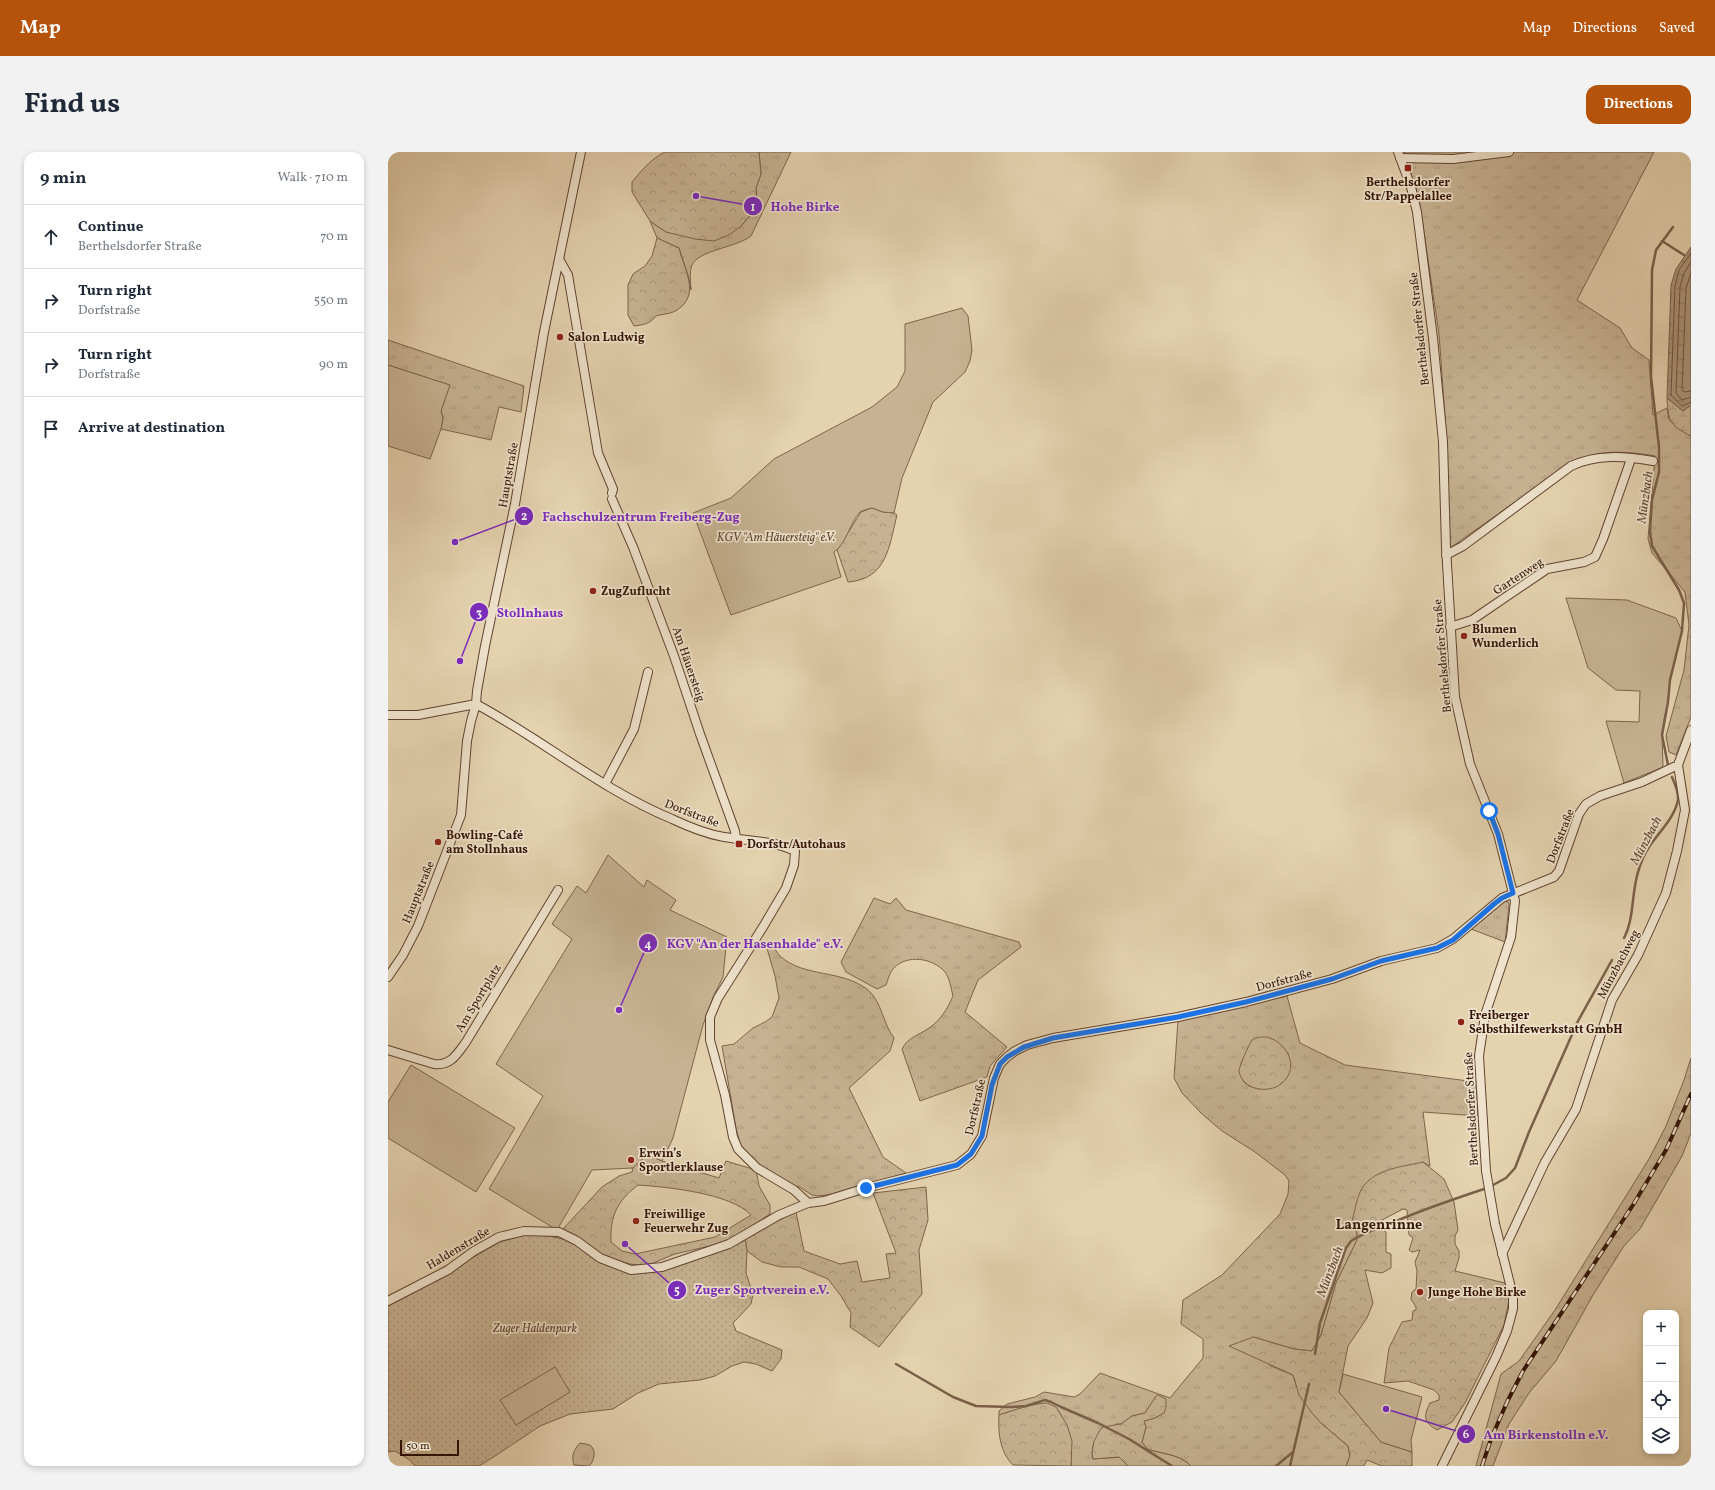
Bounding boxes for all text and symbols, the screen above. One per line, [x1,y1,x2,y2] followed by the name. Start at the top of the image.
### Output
[20,15,61,41] text: Map
[1523,19,1551,38] text: Map
[1573,19,1637,38] text: Directions
[1659,19,1695,38] text: Saved
[24,85,120,124] text: Find us
[1586,85,1691,124] button: Directions
[1403,163,1413,173] marker: Berthelsdorfer Str/Pappelallee
[40,167,86,190] text: 9 min
[277,169,348,187] text: Walk · 710 m
[1364,175,1452,205] place label: Berthelsdorfer Str/Pappelallee
[743,194,848,219] callout: Hohe Birke
[771,199,840,217] text: Hohe Birke
[751,200,756,216] text: 1
[78,217,143,238] text: Continue
[40,226,62,248] icon: ahead
[320,228,348,246] text: 70 m
[78,238,202,256] text: Berthelsdorfer Straße
[1406,271,1434,386] street label: Berthelsdorfer Straße
[78,281,152,302] text: Turn right
[40,290,62,312] icon: right
[314,292,348,310] text: 550 m
[78,302,140,320] text: Dorfstraße
[568,330,645,346] place label: Salon Ludwig
[555,332,565,342] marker: Salon Ludwig
[78,345,152,366] text: Turn right
[40,354,62,376] icon: right
[319,356,348,374] text: 90 m
[78,366,140,384] text: Dorfstraße
[40,418,62,440] icon: arrive
[78,418,225,439] text: Arrive at destination
[495,441,523,509] street label: Hauptstraße
[1633,469,1659,526] water label: Münzbach
[514,504,747,529] callout: Fachschulzentrum Freiberg-Zug
[521,509,527,525] text: 2
[542,509,740,527] text: Fachschulzentrum Freiberg-Zug
[717,530,835,546] park label: KGV "Am Häuersteig" e.V.
[1490,555,1547,599] street label: Gartenweg
[601,584,671,600] place label: ZugZuflucht
[588,586,598,596] marker: ZugZuflucht
[1430,598,1456,713] street label: Berthelsdorfer Straße
[469,600,571,625] callout: Stollnhaus
[497,605,563,623] text: Stollnhaus
[476,606,482,622] text: 3
[1472,622,1539,652] place label: Blumen Wunderlich
[668,625,708,704] street label: Am Häuersteig
[1459,631,1469,641] marker: Blumen Wunderlich
[662,796,722,832] street label: Dorfstraße
[1480,802,1498,820] route start
[1543,806,1579,866] street label: Dorfstraße
[1626,813,1667,869] water label: Münzbach
[446,828,528,858] place label: Bowling-Café am Stollnhaus
[433,837,443,847] marker: Bowling-Café am Stollnhaus
[747,837,846,853] place label: Dorfstr/Autohaus
[734,839,744,849] marker: Dorfstr/Autohaus
[399,858,439,926] street label: Hauptstraße
[1594,927,1644,1002] street label: Münzbachweg
[638,931,851,956] callout: KGV "An der Hasenhalde" e.V.
[667,936,843,954] text: KGV "An der Hasenhalde" e.V.
[644,937,652,953] text: 4
[452,961,506,1036] street label: Am Sportplatz
[1254,966,1314,996] street label: Dorfstraße
[1469,1008,1623,1038] place label: Freiberger Selbsthilfewerkstatt GmbH
[1456,1017,1466,1027] marker: Freiberger Selbsthilfewerkstatt GmbH
[1461,1051,1483,1166] street label: Berthelsdorfer Straße
[962,1077,990,1137] street label: Dorfstraße
[639,1146,723,1176] place label: Erwin’s Sportlerklause
[626,1155,636,1165] marker: Erwin’s Sportlerklause
[857,1179,875,1197] route end
[644,1207,729,1237] place label: Freiwillige Feuerwehr Zug
[631,1216,641,1226] marker: Freiwillige Feuerwehr Zug
[1336,1216,1422,1235] district label: Langenrinne
[424,1223,494,1274] street label: Haldenstraße
[1313,1243,1349,1300] water label: Münzbach
[667,1277,838,1302] callout: Zuger Sportverein e.V.
[695,1282,829,1300] text: Zuger Sportverein e.V.
[674,1283,680,1299] text: 5
[1427,1285,1526,1301] place label: Junge Hohe Birke
[1415,1287,1425,1297] marker: Junge Hohe Birke
[1643,1310,1679,1454] map controls
[1643,1310,1679,1346] button: +
[492,1321,578,1337] park label: Zuger Haldenpark
[1643,1346,1679,1382] button: −
[1643,1382,1679,1418] button: locate
[1643,1418,1679,1454] button: layers
[1456,1422,1617,1447] callout: Am Birkenstolln e.V.
[1463,1427,1470,1443] text: 6
[1484,1427,1608,1445] text: Am Birkenstolln e.V.
[400,1438,459,1457] scale bar
[406,1439,430,1454] text: 50 m

